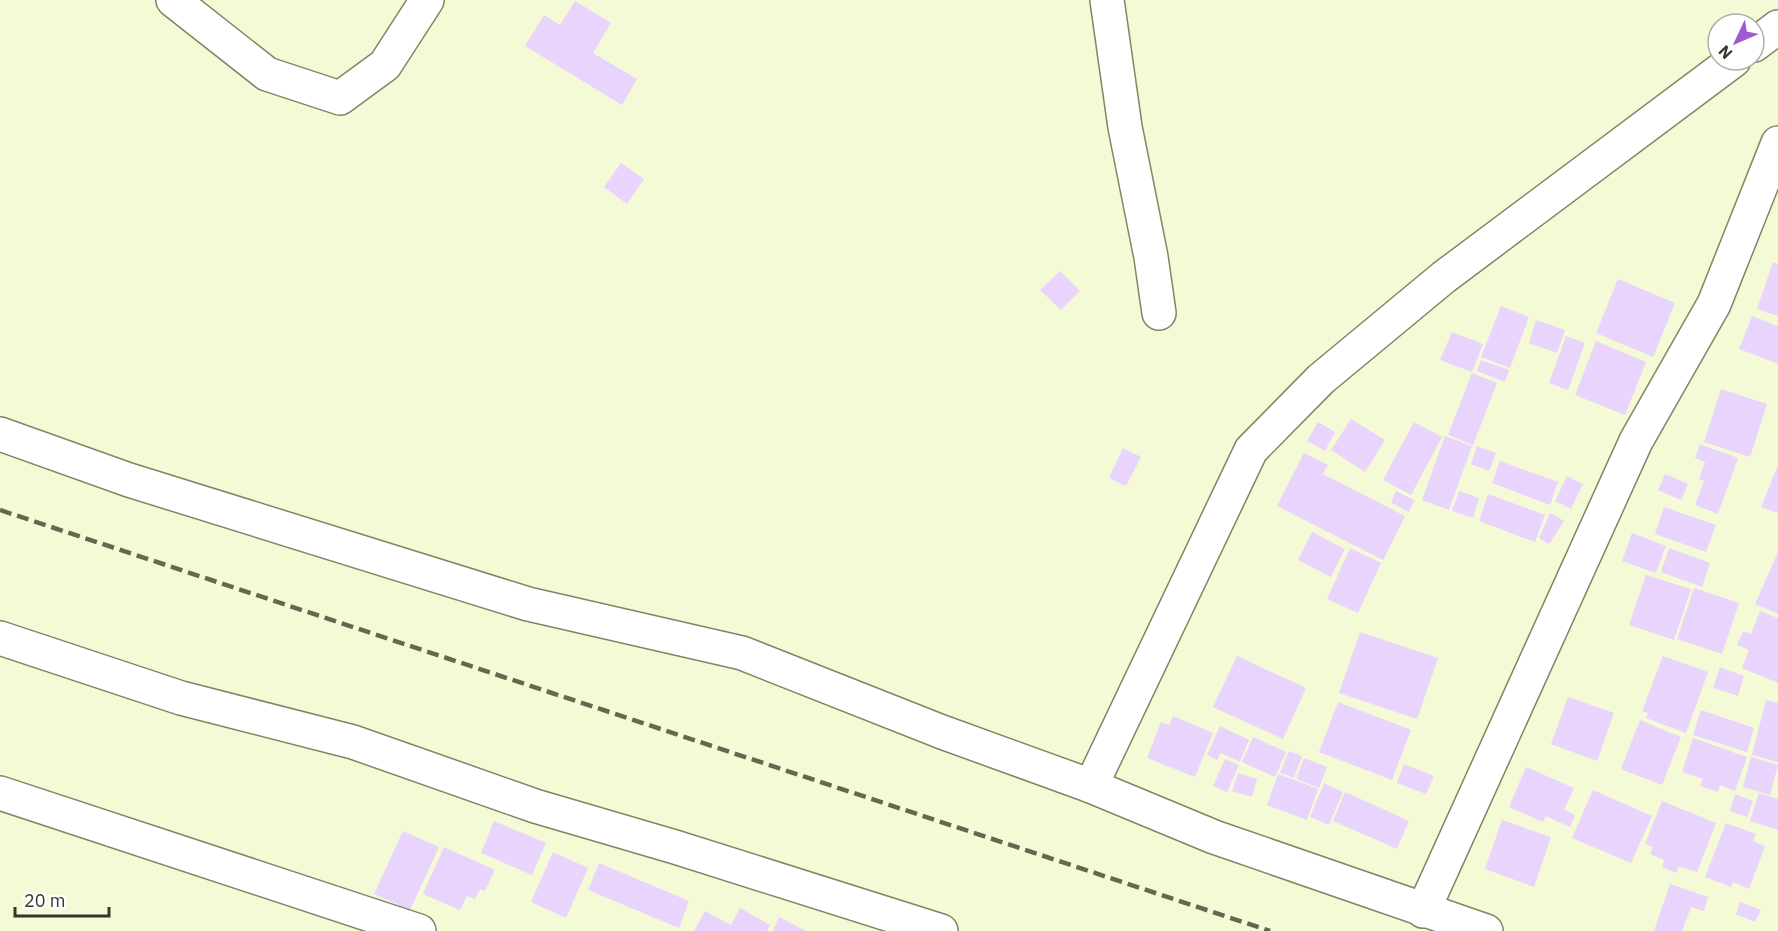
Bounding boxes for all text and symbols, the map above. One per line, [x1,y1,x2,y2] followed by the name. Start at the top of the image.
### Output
[1706,12,1766,72] north arrow
[1714,41,1736,64] text: N
[15,880,110,918] scale bar
[24,889,66,912] text: 20 m

